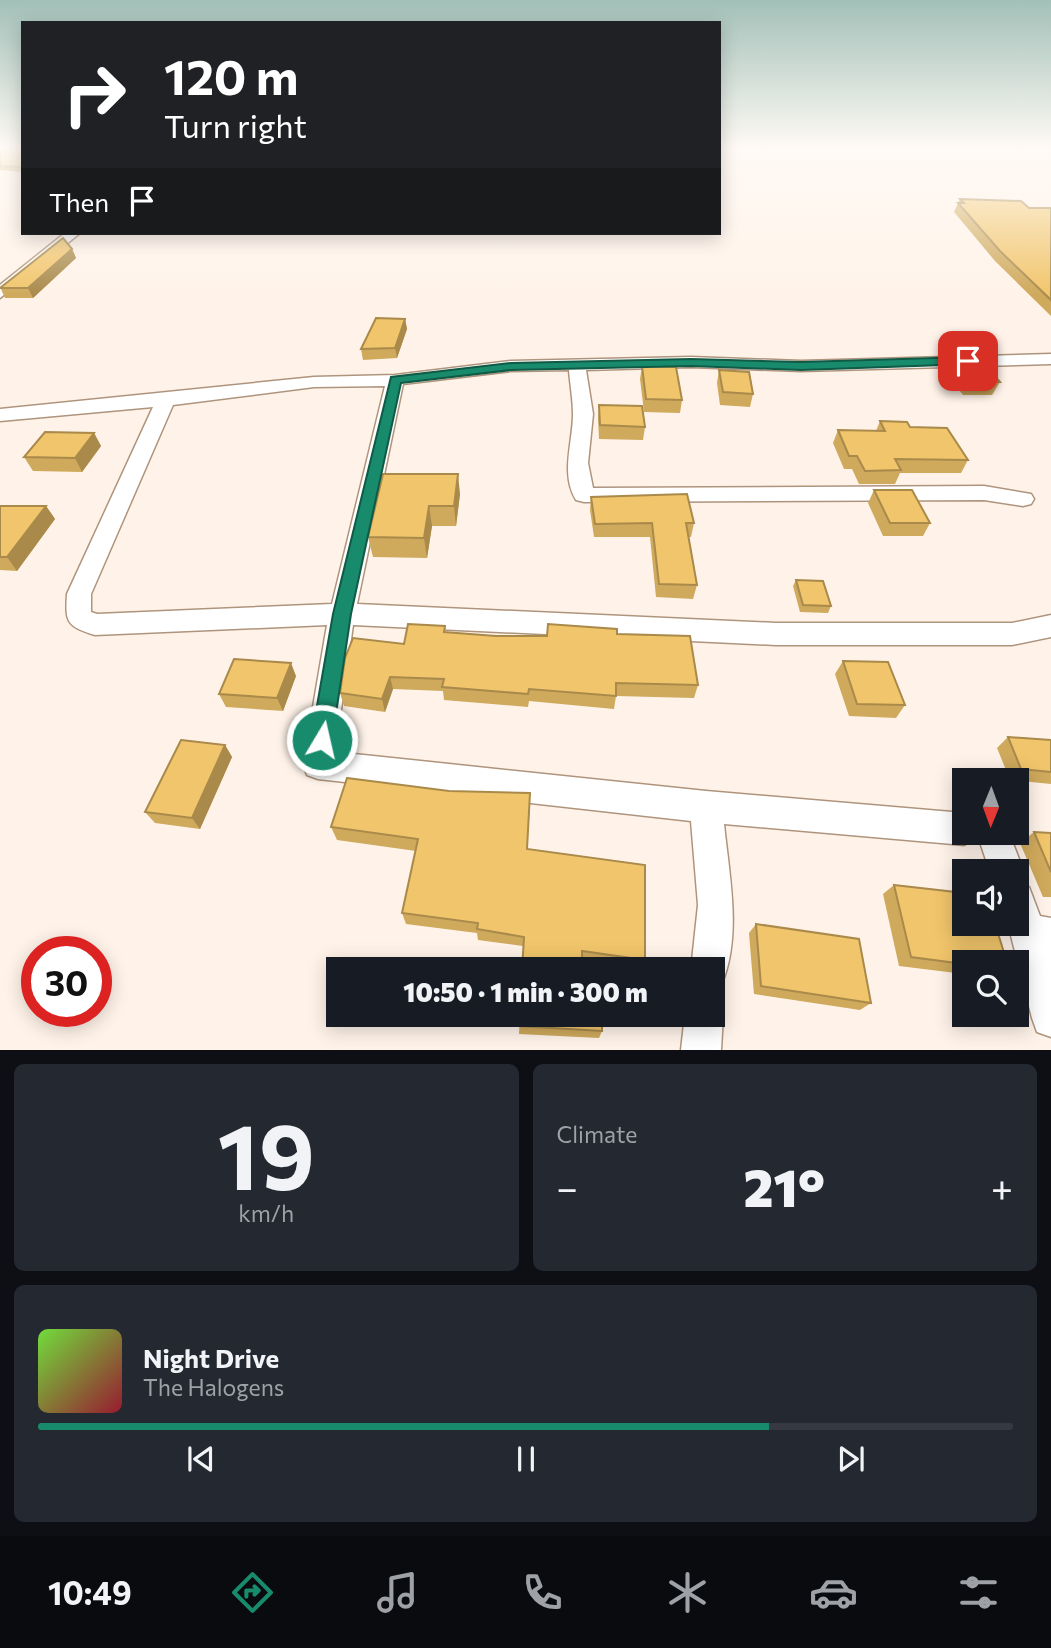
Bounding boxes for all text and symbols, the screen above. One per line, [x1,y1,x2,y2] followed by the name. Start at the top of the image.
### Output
[164,45,298,105] text: 120 m
[49,49,140,140] icon: right
[164,105,307,145] text: Turn right
[123,182,161,220] icon: arrive
[49,186,109,217] text: Then
[938,331,998,391] pin
[949,342,987,380] icon: arrive
[285,703,359,777] position arrow
[952,768,1029,845] north arrow
[952,768,1029,1027] map controls
[952,859,1029,936] button: sound
[21,936,112,1027] speed limit sign: 30
[952,950,1029,1027] button: search
[403,976,648,1007] text: 10:50 · 1 min · 300 m
[218,1097,315,1209] text: 19
[557,1120,638,1148] text: Climate
[744,1154,825,1218] text: 21°
[557,1163,578,1210] text: −
[991,1163,1013,1210] text: +
[238,1199,294,1227] text: km/h
[143,1342,279,1373] text: Night Drive
[143,1373,284,1401] text: The Halogens
[182,1440,220,1478] icon: previous
[507,1440,545,1478] icon: pause
[832,1440,870,1478] icon: next
[228,1568,277,1617] icon: directions
[373,1568,422,1617] icon: music
[518,1568,567,1617] icon: phone
[663,1568,712,1617] icon: climate
[809,1568,858,1617] icon: car
[954,1568,1003,1617] icon: filters
[48,1572,132,1612] text: 10:49

